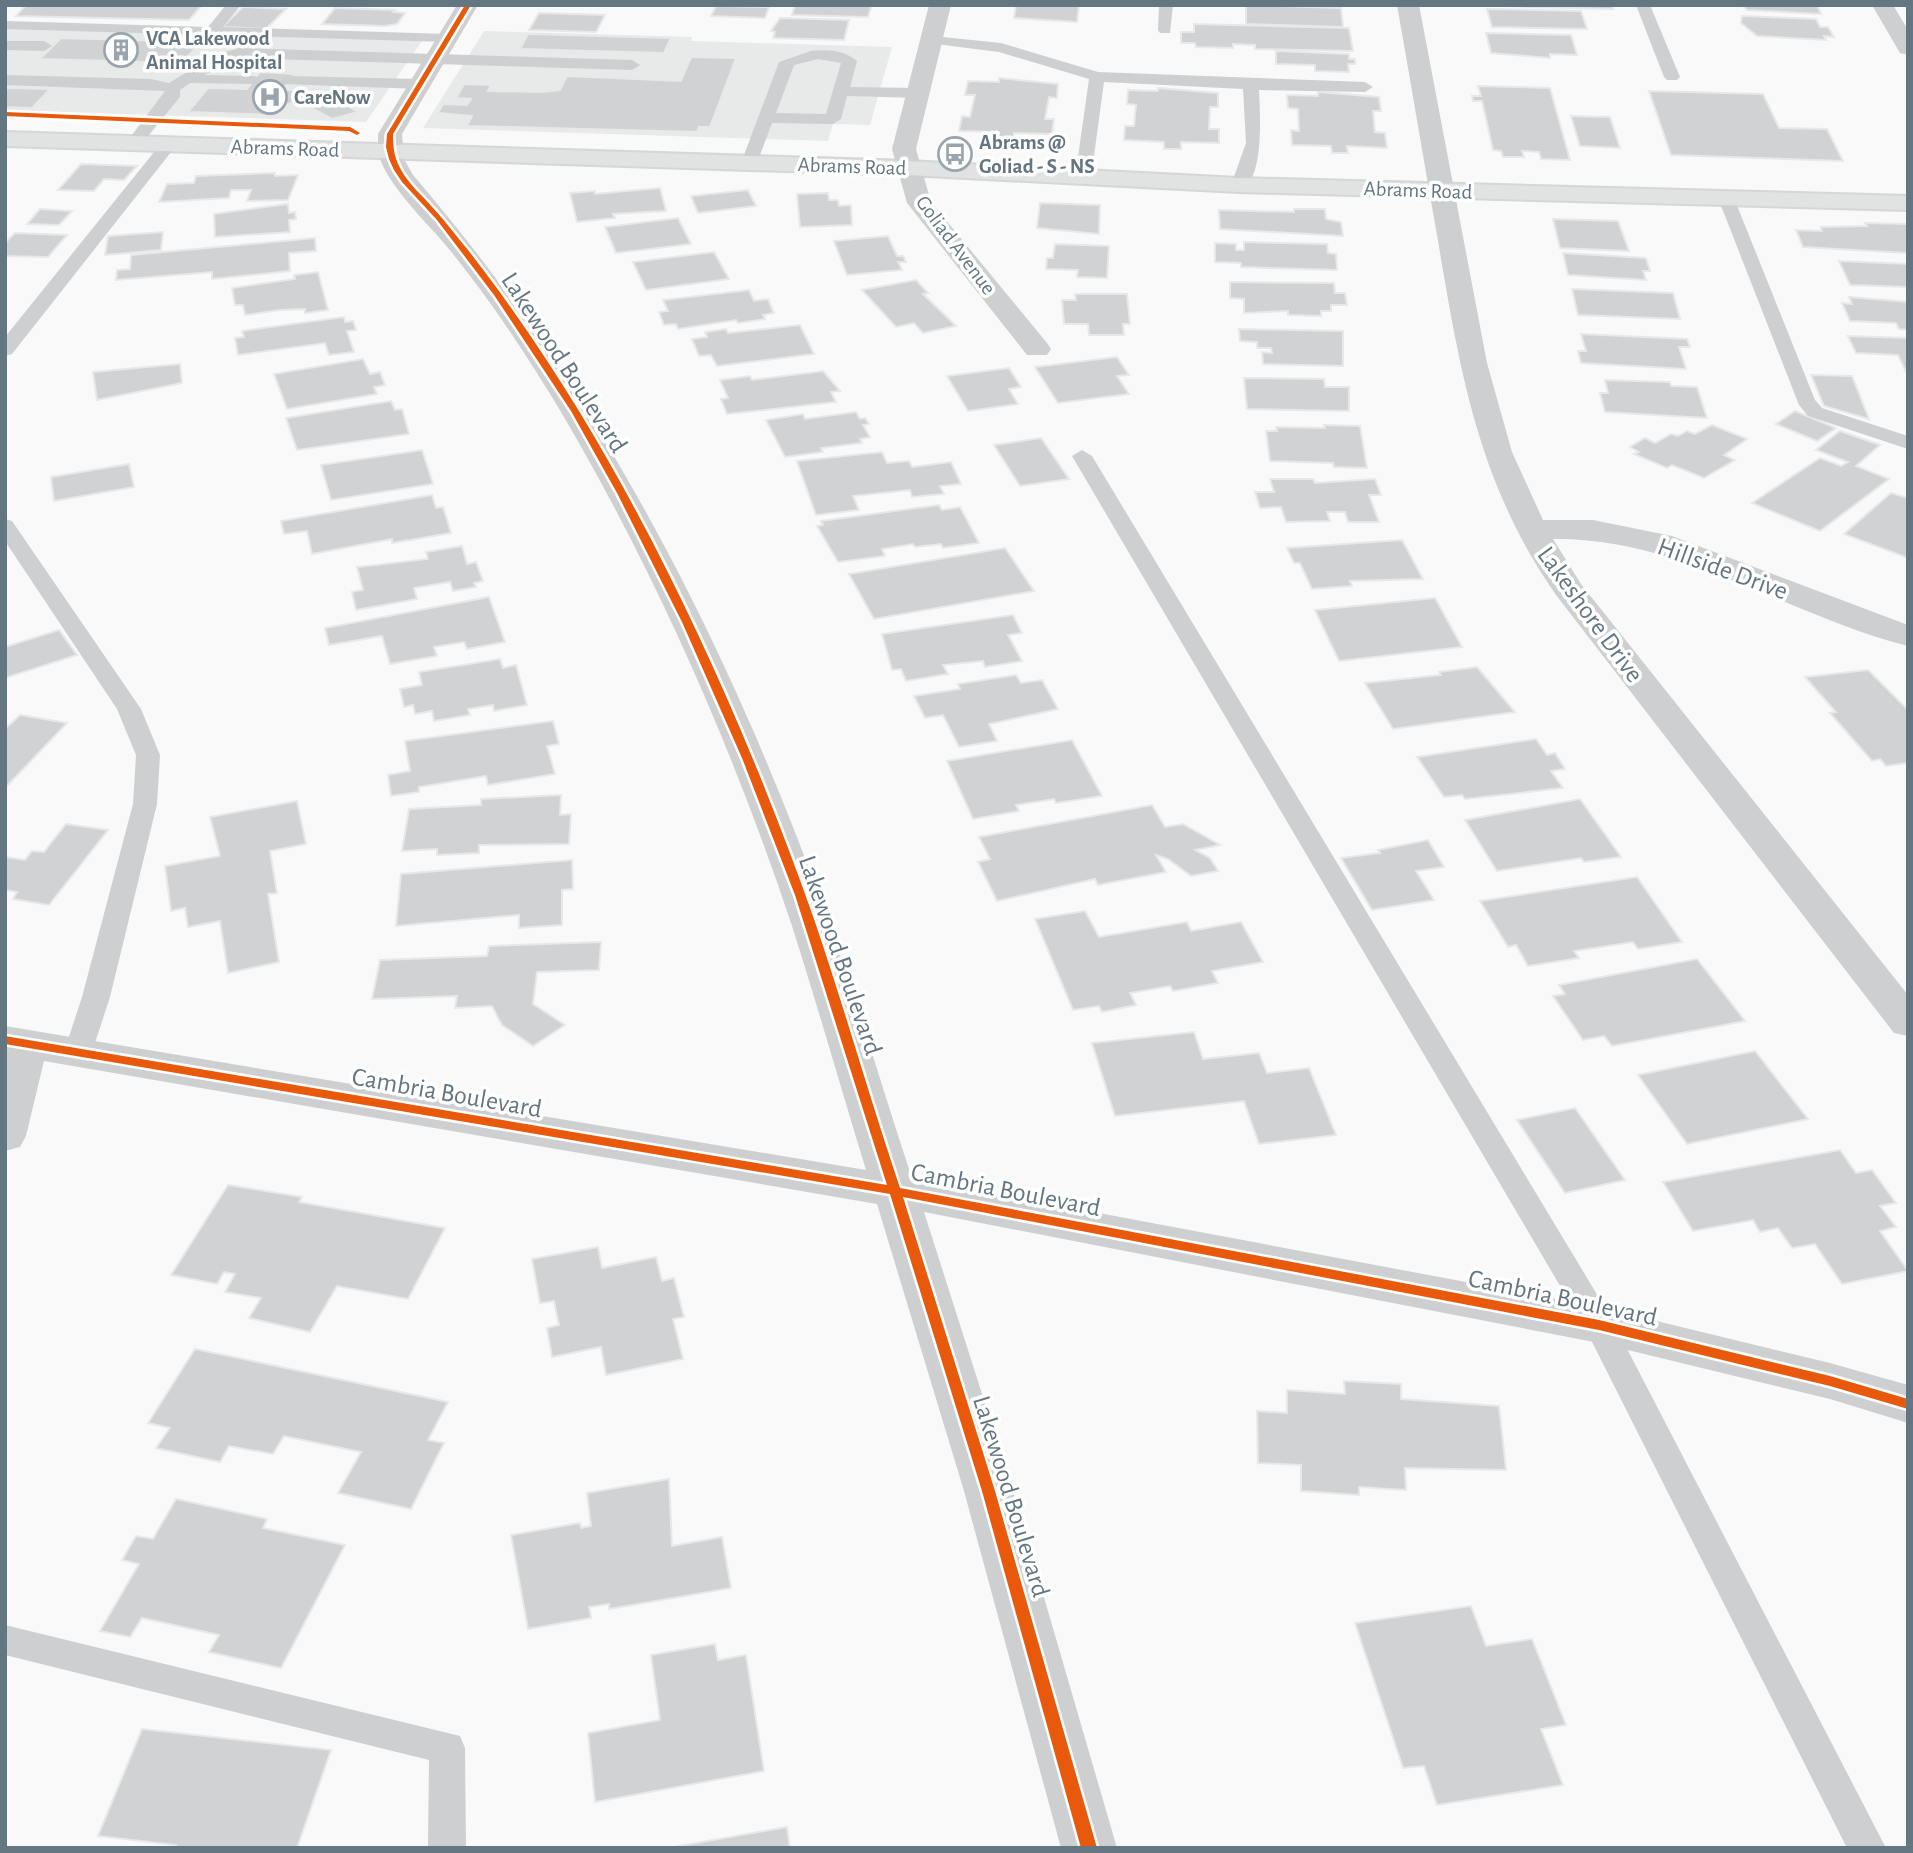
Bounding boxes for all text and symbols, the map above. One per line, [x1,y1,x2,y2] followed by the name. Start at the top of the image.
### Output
[146,28,283,73] place label: VCA Lakewood Animal Hospital
[102,31,140,69] building icon: VCA Lakewood Animal Hospital
[251,78,289,116] hospital icon: CareNow
[294,87,371,108] place label: CareNow
[979,132,1095,177] place label: Abrams @ Goliad - S - NS
[936,135,974,173] bus stop icon: Abrams @ Goliad - S - NS
[230,136,340,161] street label: Abrams Road
[797,154,907,179] street label: Abrams Road
[1363,178,1473,203] street label: Abrams Road
[912,192,999,299] street label: Goliad Avenue
[496,268,632,457] street label: Lakewood Boulevard
[1654,533,1791,605] street label: Hillside Drive
[1532,542,1648,687] street label: Lakeshore Drive
[794,852,886,1058] street label: Lakewood Boulevard
[350,1063,544,1122] street label: Cambria Boulevard
[909,1159,1103,1221] street label: Cambria Boulevard
[1466,1265,1660,1331] street label: Cambria Boulevard
[968,1393,1054,1600] street label: Lakewood Boulevard

